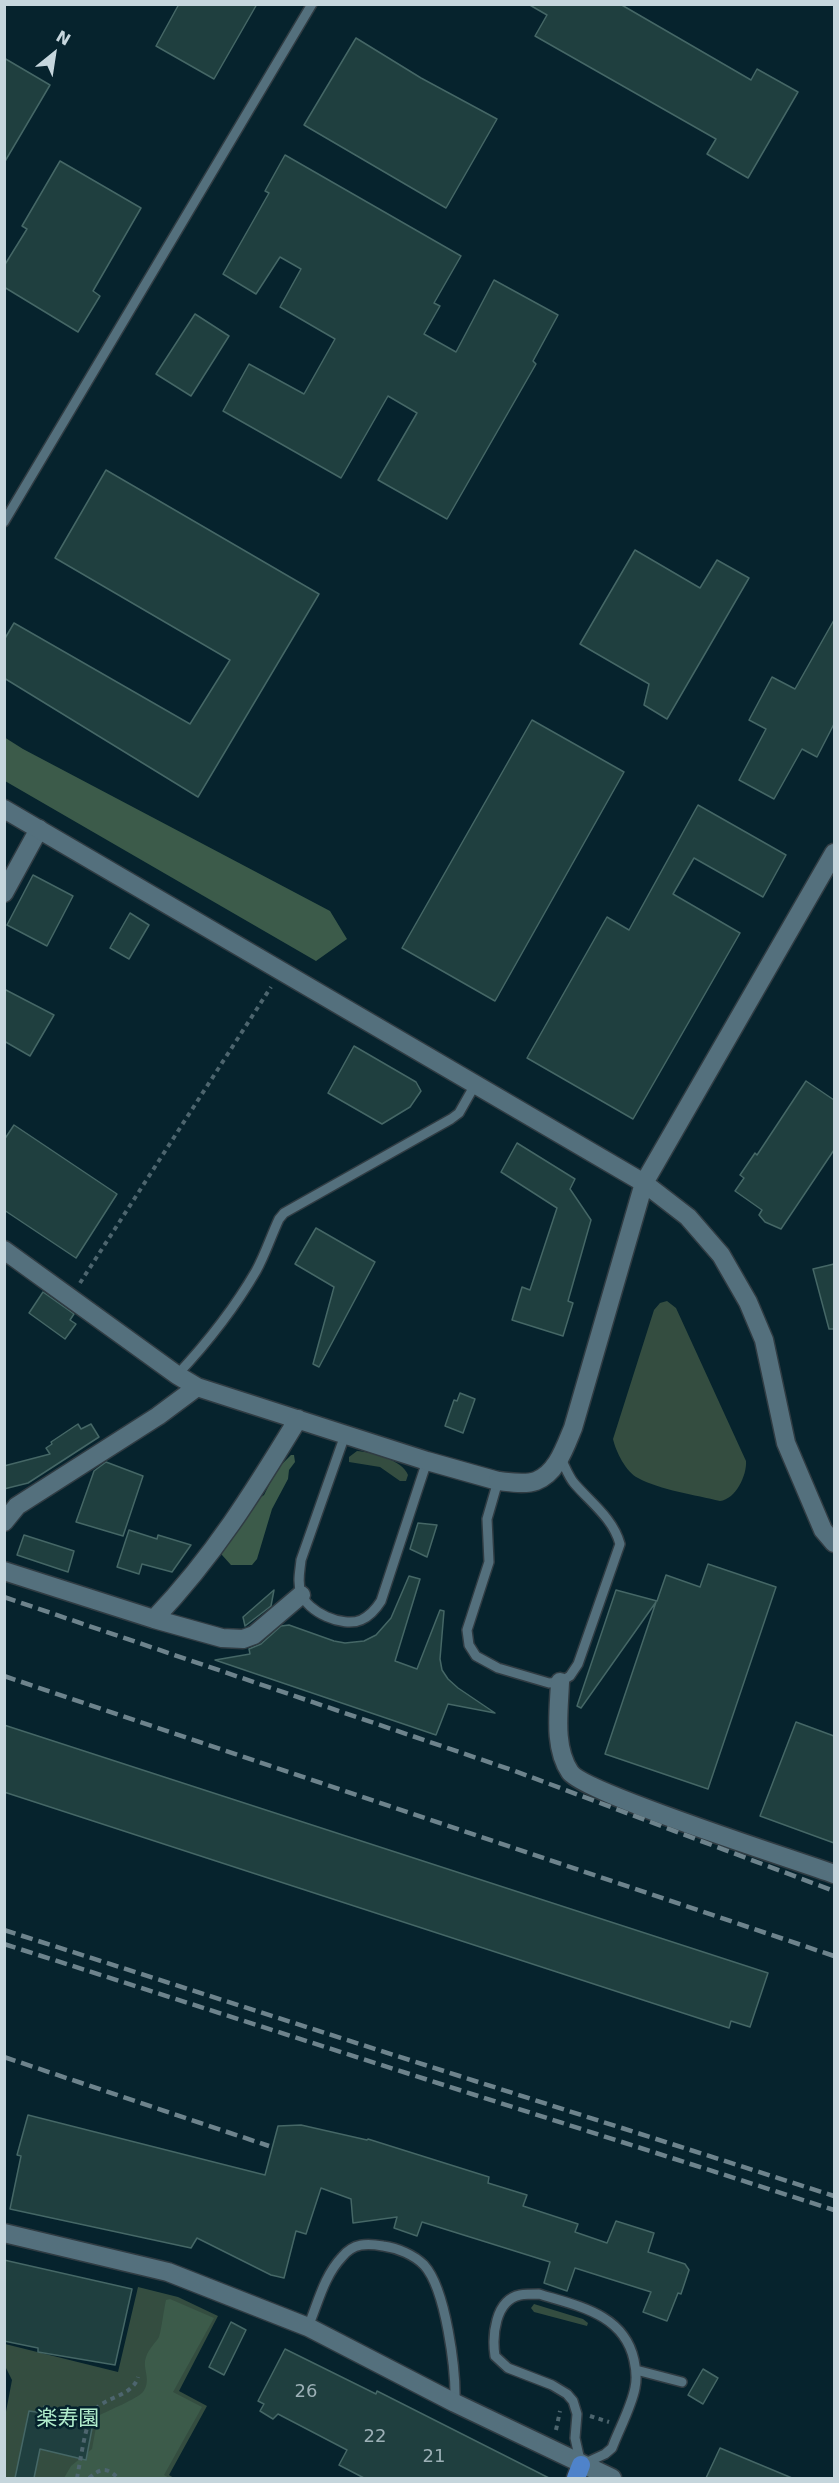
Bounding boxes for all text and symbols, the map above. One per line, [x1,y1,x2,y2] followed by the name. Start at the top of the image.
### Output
[24,24,84,84] north arrow
[53,26,74,50] text: N
[295,2381,317,2403] house number: 26
[37,2407,99,2433] park label: 楽寿園
[364,2426,386,2448] house number: 22
[423,2446,445,2468] house number: 21

